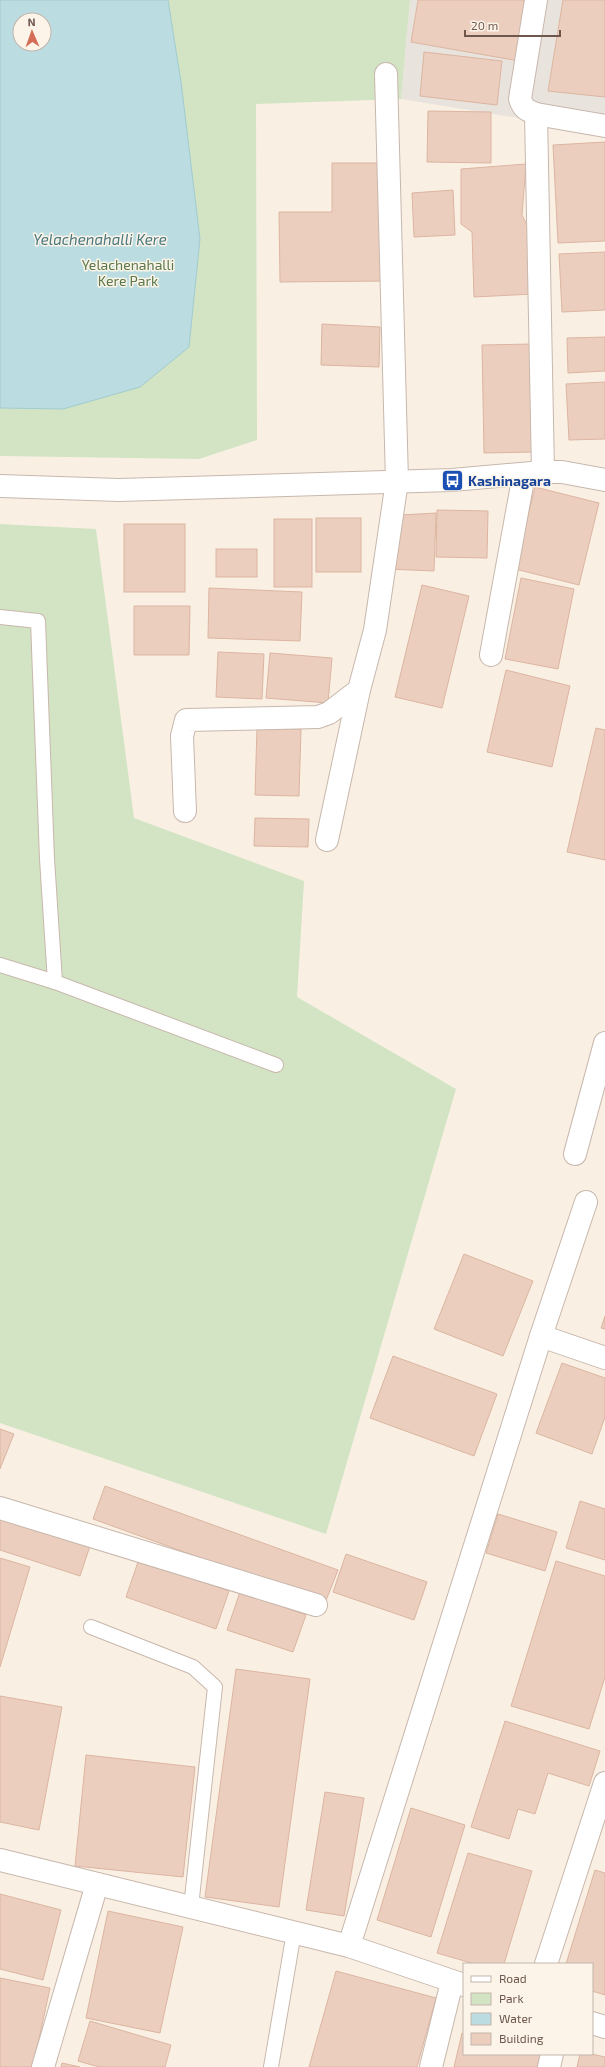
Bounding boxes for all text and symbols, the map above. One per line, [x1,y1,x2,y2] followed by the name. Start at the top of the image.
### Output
[12,12,52,52] north arrow
[465,12,560,38] scale bar
[27,15,36,28] text: N
[471,18,498,32] text: 20 m
[33,230,167,248] water label: Yelachenahalli Kere
[82,256,174,289] park label: Yelachenahalli Kere Park
[439,467,465,493] bus stop icon: Kashinagara
[468,472,551,489] place label: Kashinagara
[463,1963,593,2055] legend
[499,1971,527,1985] text: Road
[499,1991,524,2005] text: Park
[499,2011,533,2025] text: Water
[499,2031,544,2045] text: Building

